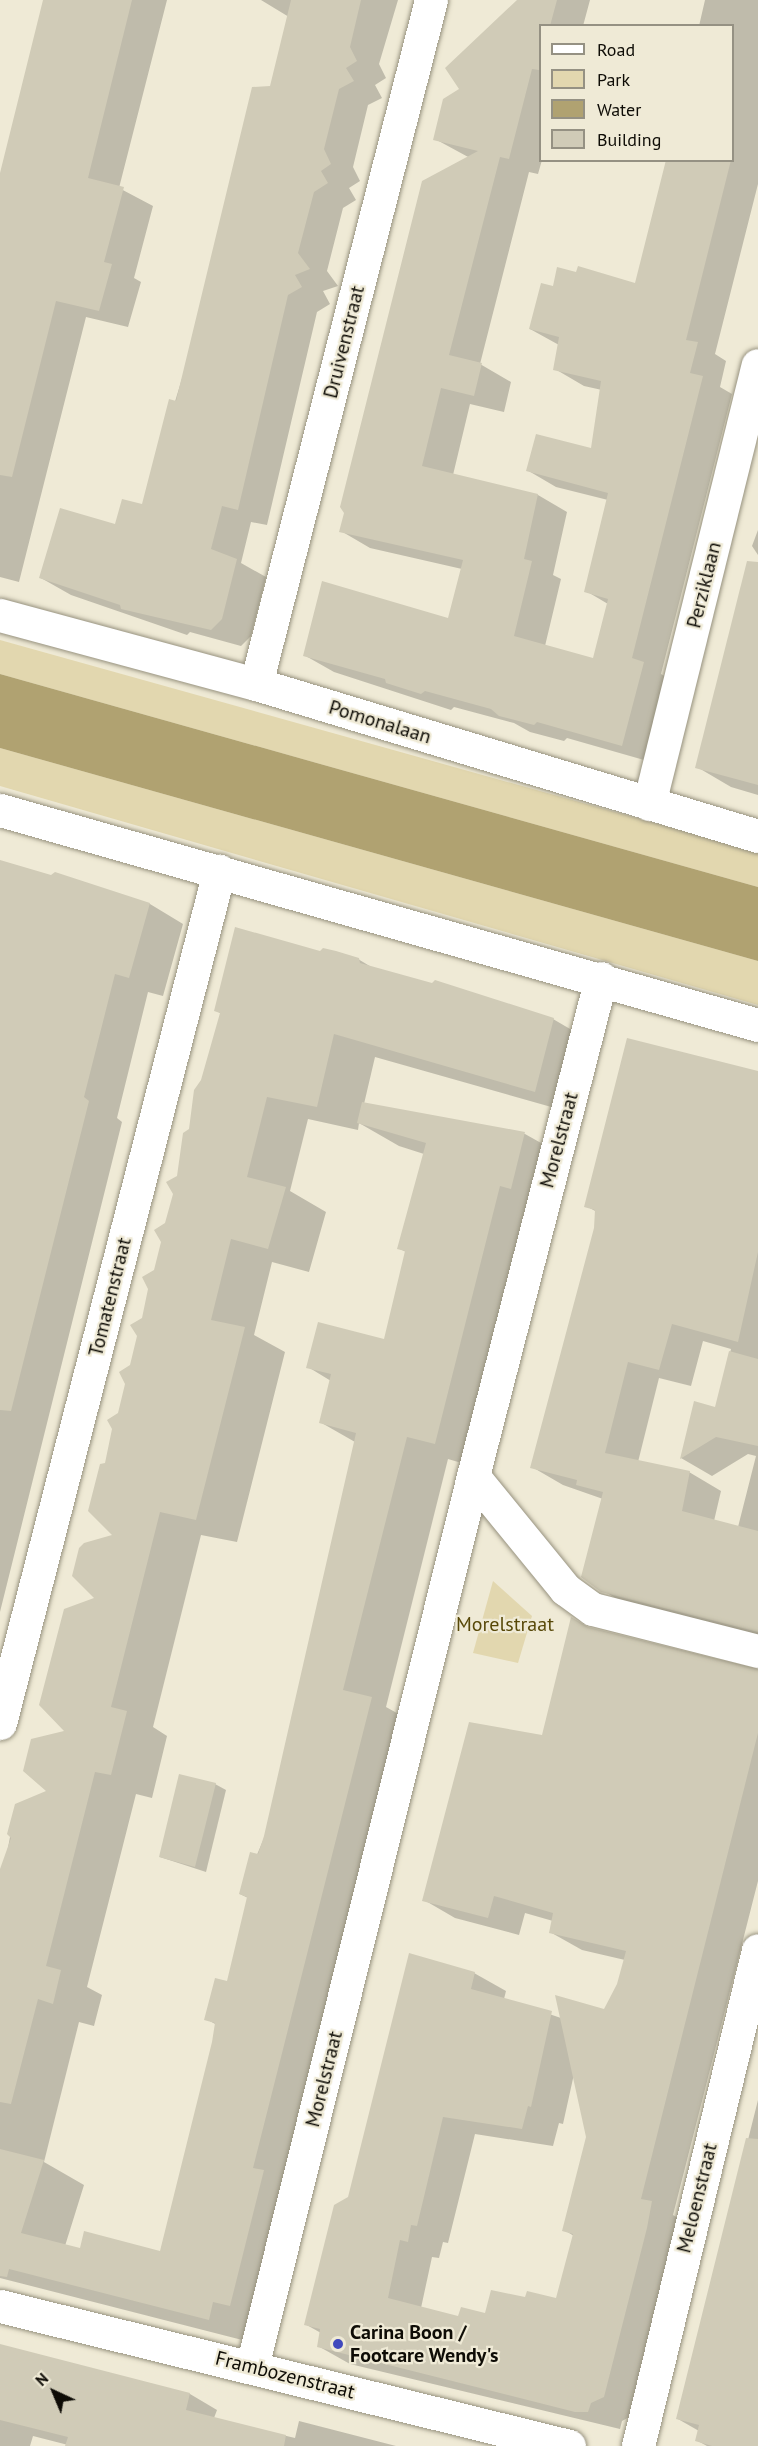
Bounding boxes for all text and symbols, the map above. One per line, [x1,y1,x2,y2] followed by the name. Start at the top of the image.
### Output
[539,24,734,162] legend
[597,38,635,61] text: Road
[597,68,630,91] text: Park
[597,98,641,121] text: Water
[597,128,661,151] text: Building
[318,283,370,401] street label: Druivenstraat
[682,539,726,631] street label: Perziklaan
[326,695,434,749] street label: Pomonalaan
[535,1090,583,1190] street label: Morelstraat
[84,1235,136,1359] street label: Tomatenstraat
[456,1612,554,1636] park label: Morelstraat
[301,2029,347,2129] street label: Morelstraat
[672,2141,722,2255] street label: Meloenstraat
[350,2320,499,2367] place label: Carina Boon / Footcare Wendy's
[331,2337,345,2351] marker: Carina Boon / Footcare Wendy's
[213,2346,357,2404] street label: Frambozenstraat
[24,2362,84,2422] north arrow
[31,2368,52,2390] text: N

